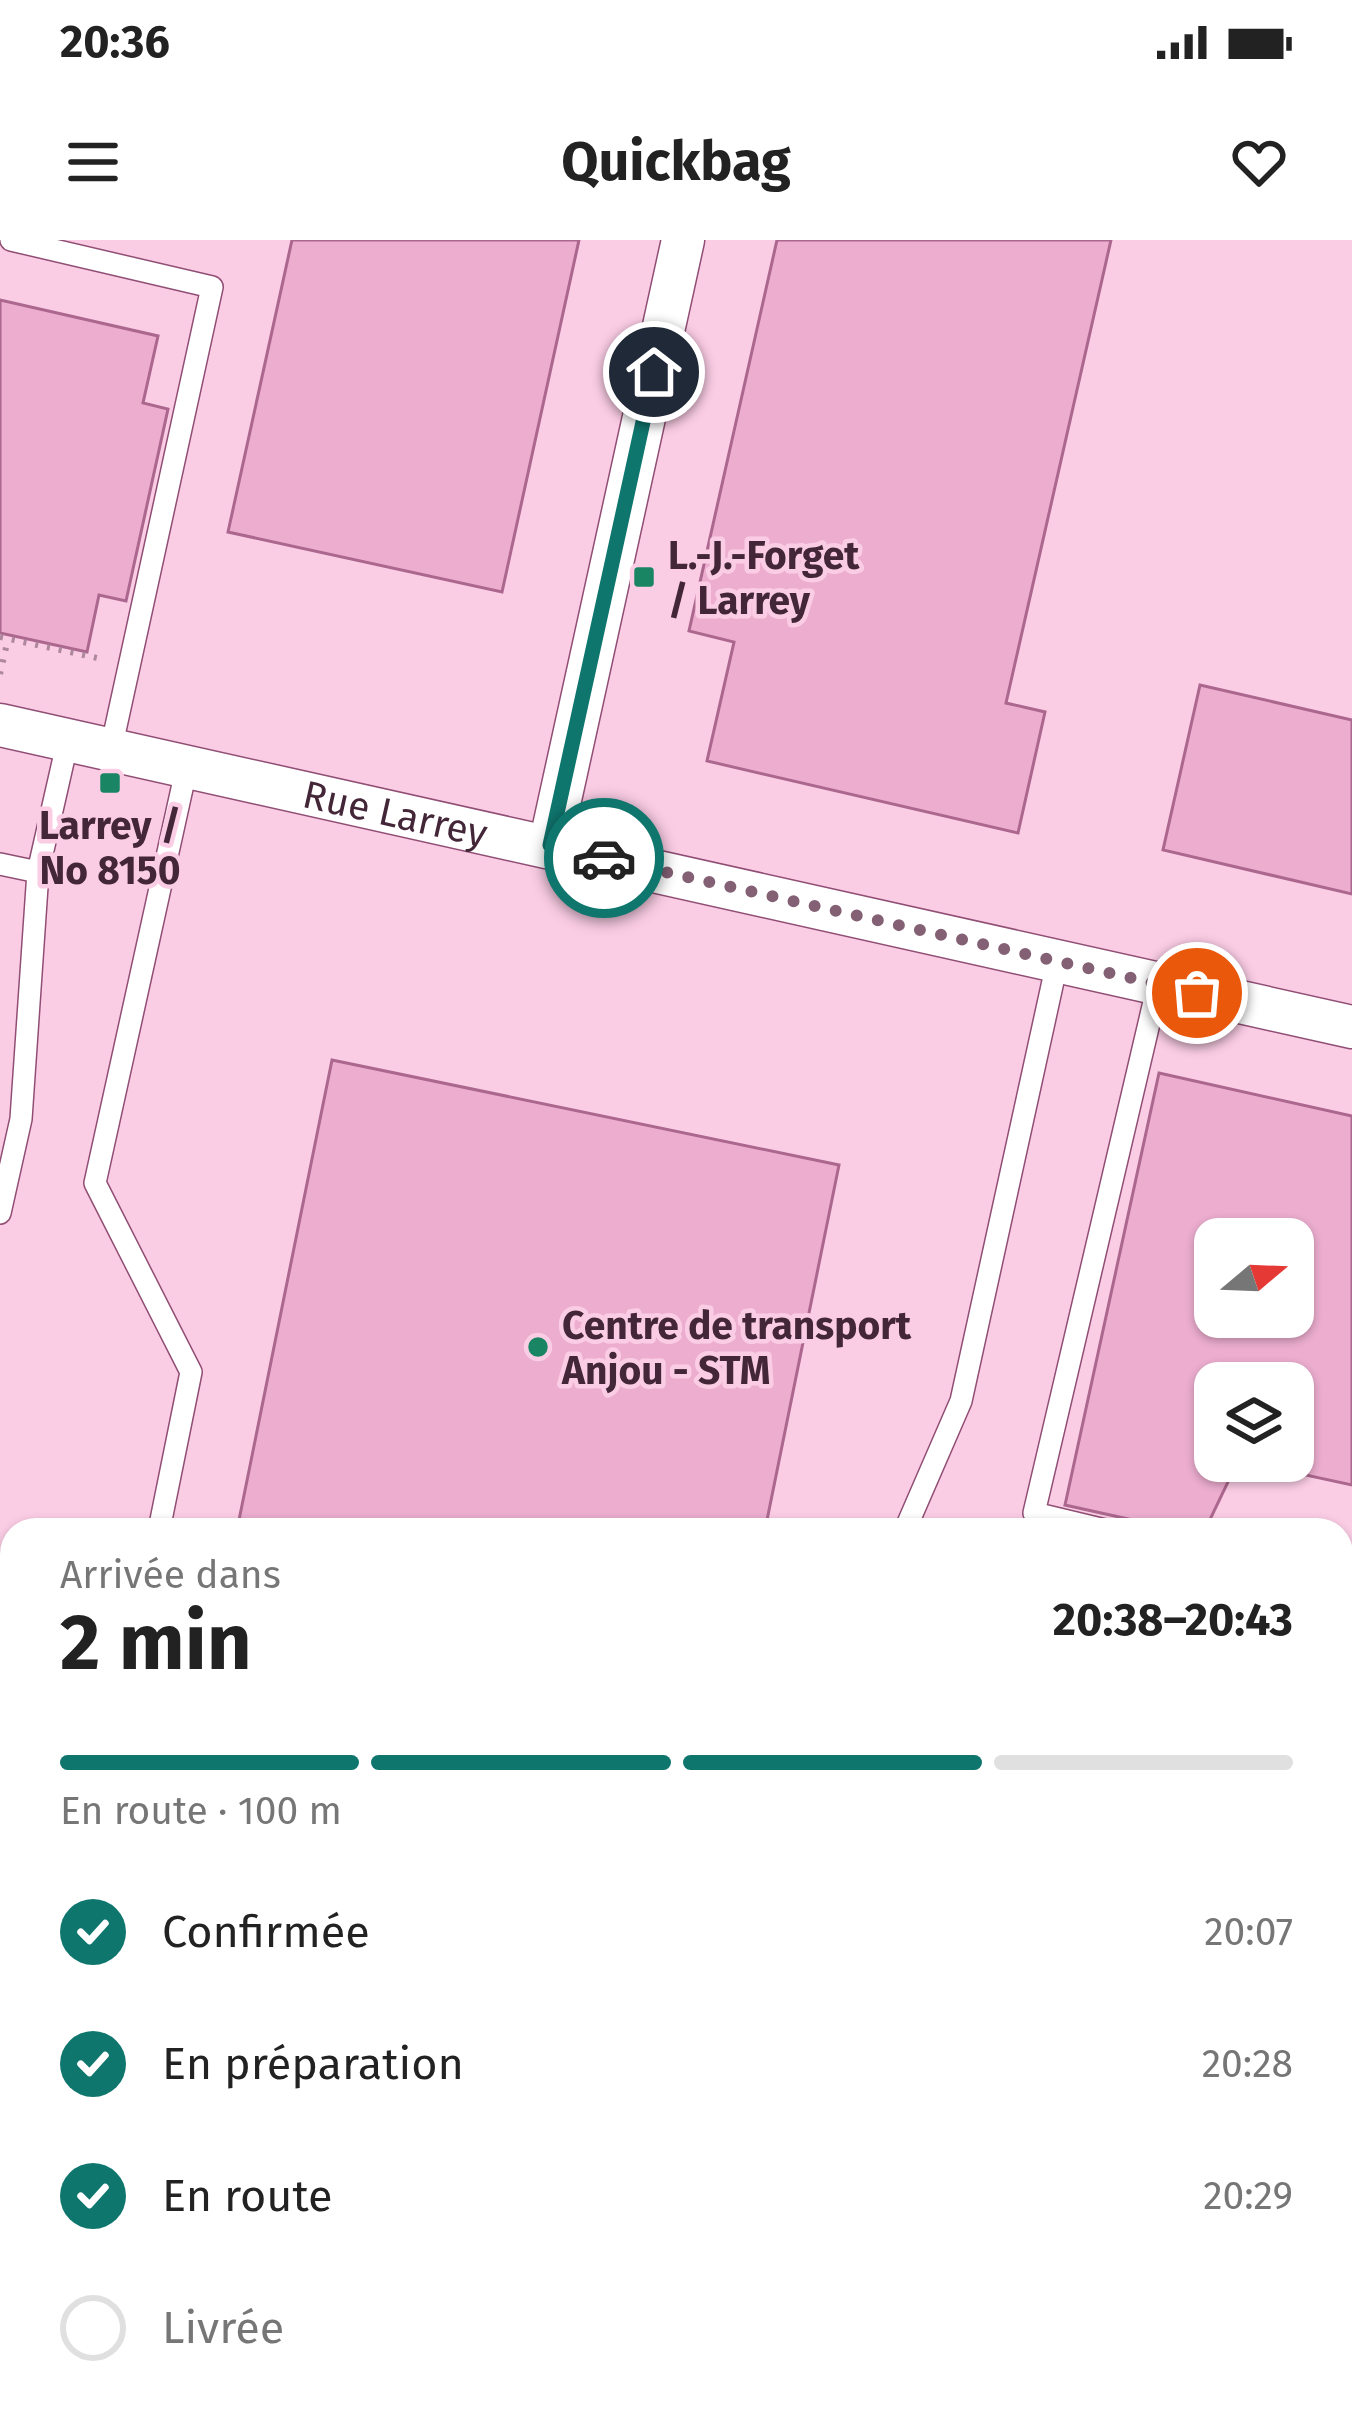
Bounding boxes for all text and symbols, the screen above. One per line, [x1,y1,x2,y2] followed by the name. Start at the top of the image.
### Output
[60,15,170,69] text: 20:36
[60,129,126,195] icon: menu
[1226,129,1292,195] icon: heart
[561,130,791,194] text: Quickbag
[603,321,705,423] pin
[621,339,687,405] icon: home
[668,533,860,624] place label: L.-J.-Forget / Larrey
[631,564,657,590] marker: L.-J.-Forget / Larrey
[97,770,123,796] marker: Larrey / No 8150
[299,771,492,857] street label: Rue Larrey
[544,798,664,918] courier
[39,803,181,894] place label: Larrey / No 8150
[571,825,637,891] icon: car
[1146,942,1248,1044] pin
[1164,960,1230,1026] icon: bag
[1194,1218,1314,1338] north arrow
[1194,1218,1314,1482] map controls
[561,1303,912,1394] place label: Centre de transport Anjou - STM
[525,1334,551,1360] marker: Centre de transport Anjou - STM
[1194,1362,1314,1482] button: layers
[60,1552,281,1598] text: Arrivée dans
[1053,1593,1293,1647] text: 20:38–20:43
[60,1596,252,1690] text: 2 min
[60,1788,342,1834] text: En route · 100 m
[60,1899,126,1965] icon: check
[162,1905,370,1959] text: Confirmée
[1204,1909,1293,1955] text: 20:07
[60,2031,126,2097] icon: check
[162,2037,464,2091] text: En préparation
[1202,2041,1293,2087] text: 20:28
[60,2163,126,2229] icon: check
[162,2169,333,2223] text: En route
[1203,2173,1293,2219] text: 20:29
[162,2301,284,2355] text: Livrée

